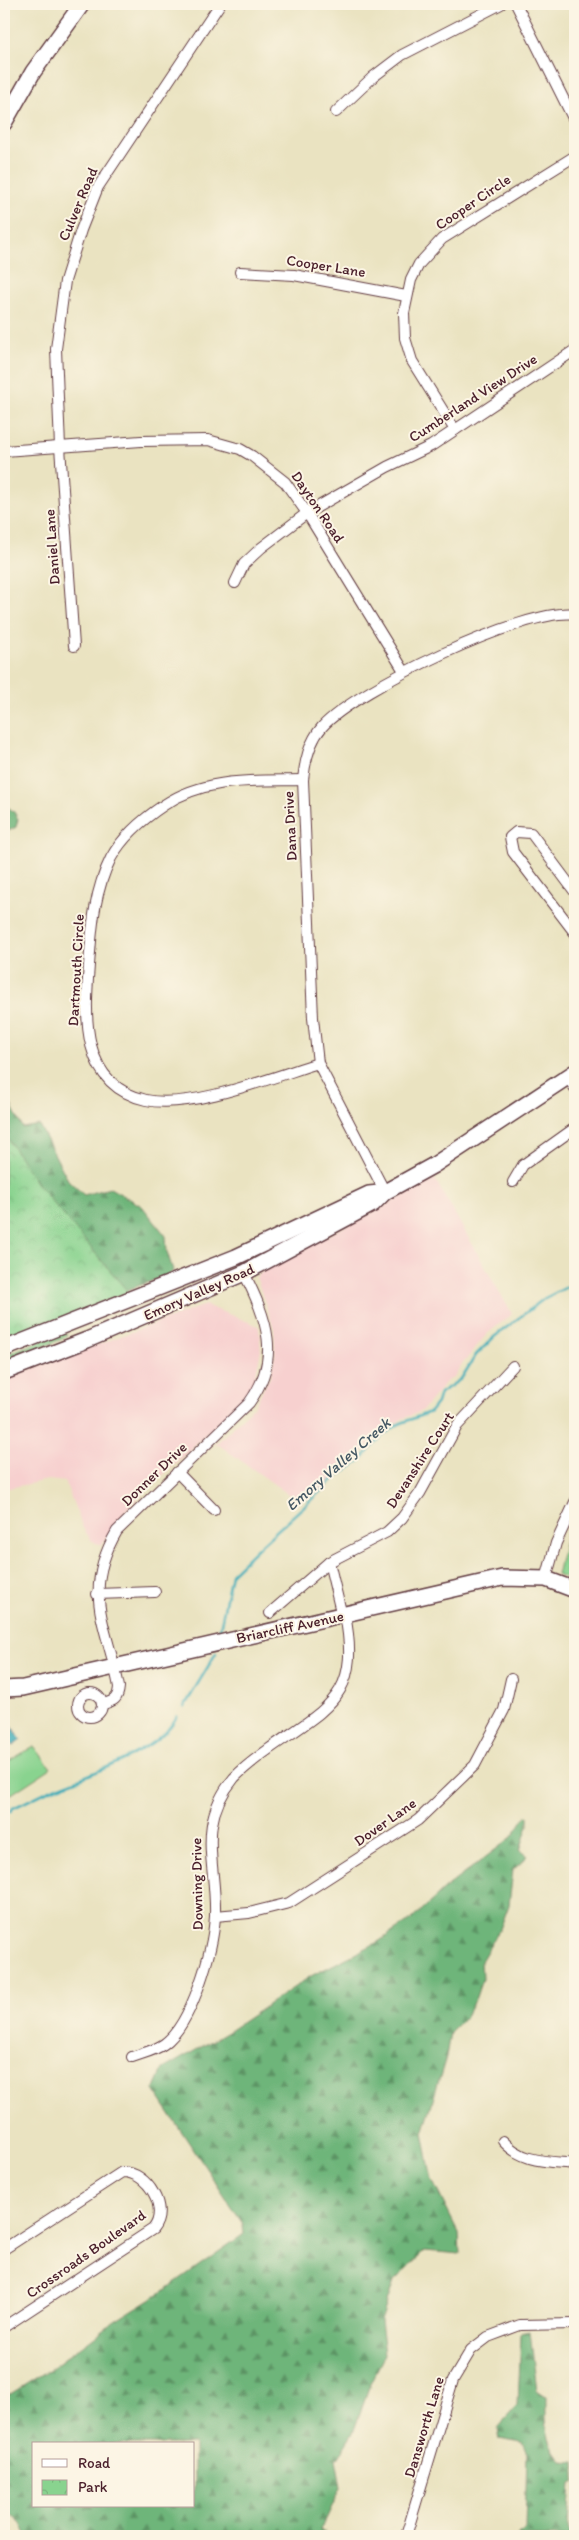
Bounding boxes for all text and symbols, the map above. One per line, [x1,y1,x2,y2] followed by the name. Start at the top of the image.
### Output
[54,164,102,244] street label: Culver Road
[432,170,514,234] street label: Cooper Circle
[285,251,367,281] street label: Cooper Lane
[405,350,541,446] street label: Cumberland View Drive
[287,468,349,547] street label: Dayton Road
[40,508,64,586] street label: Daniel Lane
[279,791,301,861] street label: Dana Drive
[64,913,88,1027] street label: Dartmouth Circle
[141,1259,258,1324] street label: Emory Valley Road
[382,1408,458,1512] street label: Devanshire Court
[282,1413,395,1515] water label: Emory Valley Creek
[117,1438,191,1510] street label: Donner Drive
[235,1607,345,1647] street label: Briarcliff Avenue
[350,1794,420,1850] street label: Dover Lane
[187,1837,207,1931] street label: Downing Drive
[23,2205,150,2302] street label: Crossroads Boulevard
[400,2374,448,2480] street label: Dansworth Lane
[32,2442,195,2508] legend
[78,2454,111,2472] text: Road
[78,2478,108,2496] text: Park

